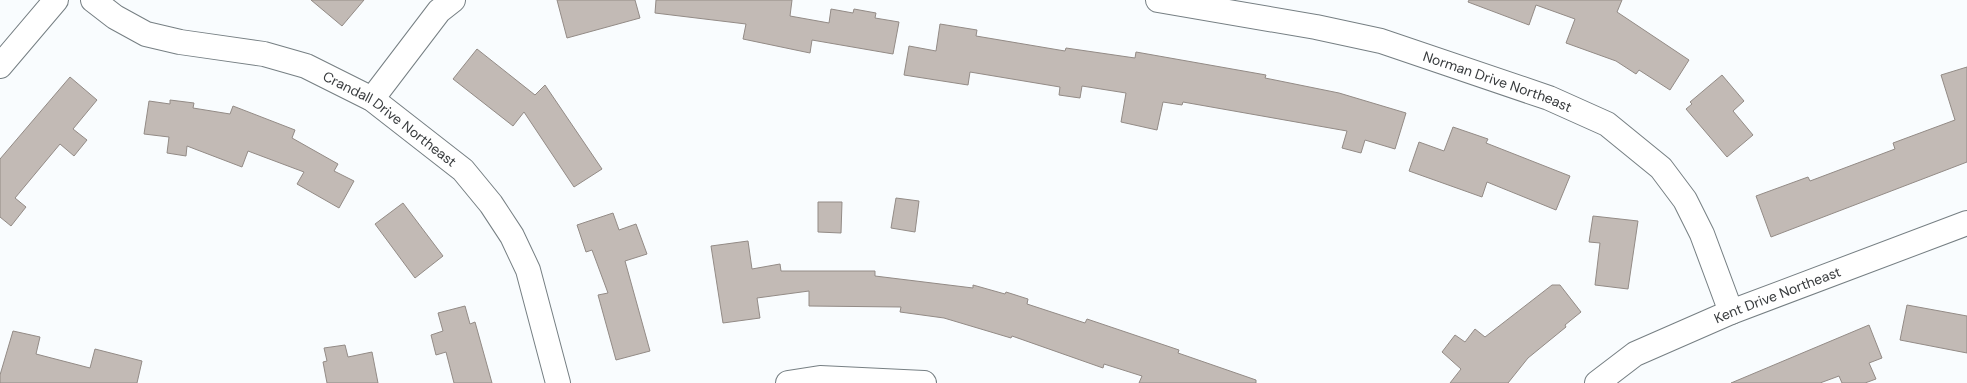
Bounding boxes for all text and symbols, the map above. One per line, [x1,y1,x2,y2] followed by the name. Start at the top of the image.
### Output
[1421,47,1575,116] street label: Norman Drive Northeast
[320,67,460,171] street label: Crandall Drive Northeast
[1711,262,1843,327] street label: Kent Drive Northeast

